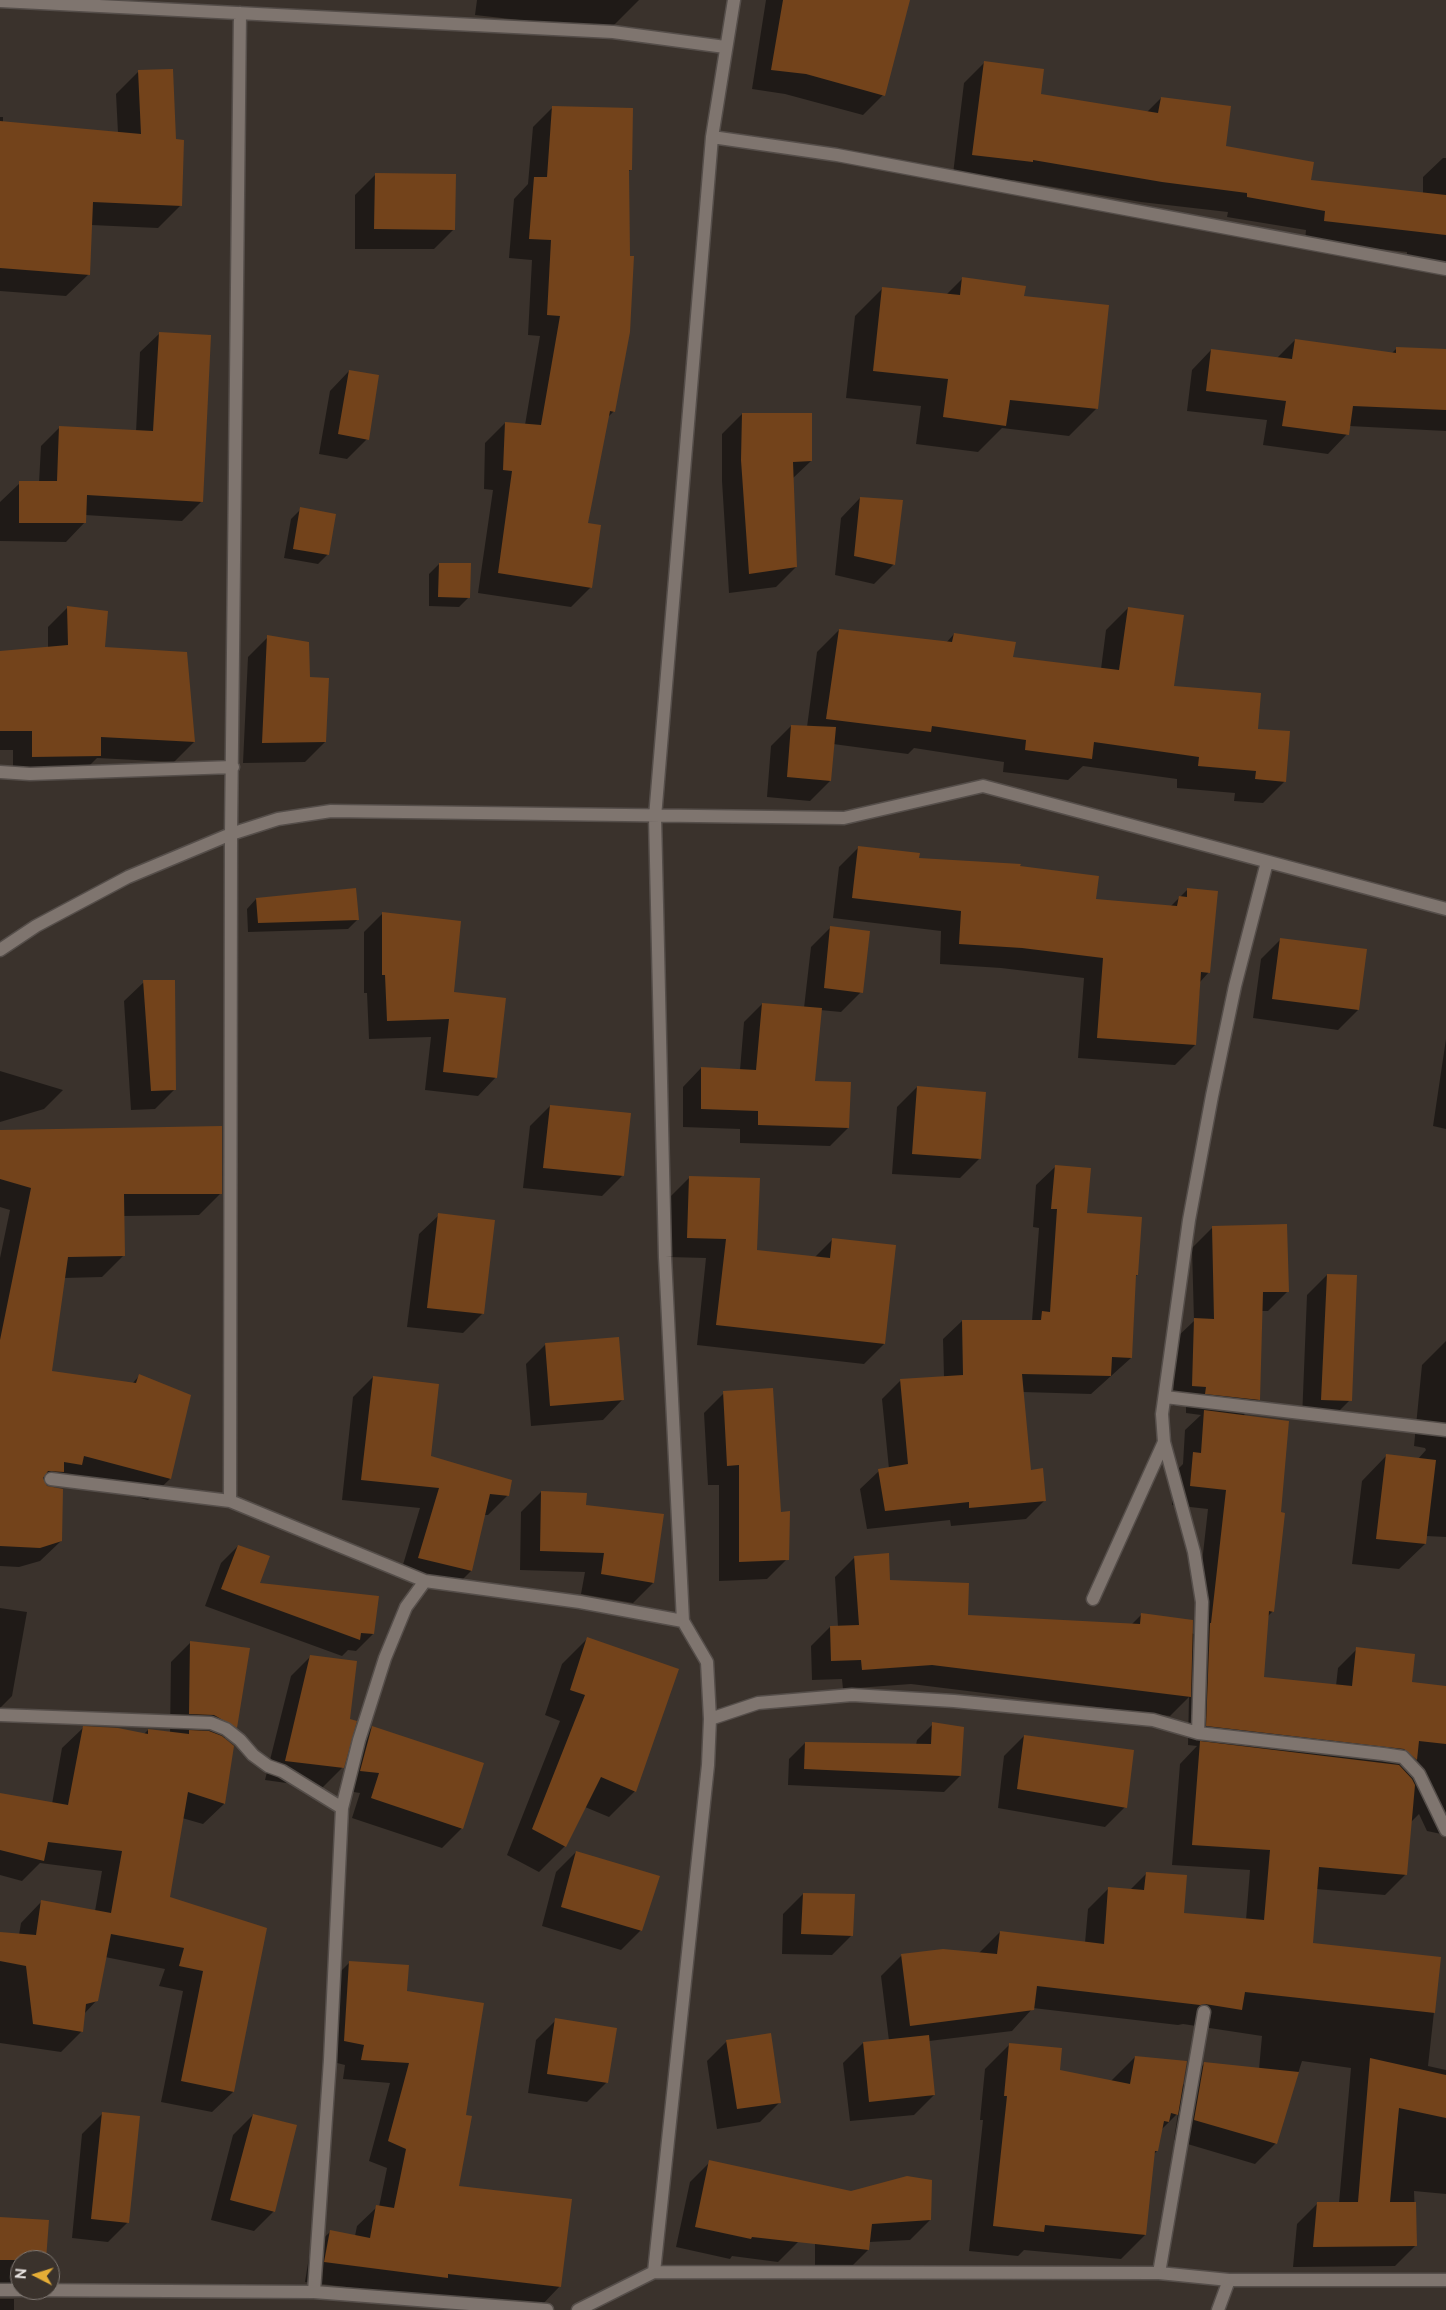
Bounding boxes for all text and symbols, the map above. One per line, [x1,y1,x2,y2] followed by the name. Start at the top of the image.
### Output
[10,2250,60,2300] north arrow
[13,2268,29,2280] text: N

